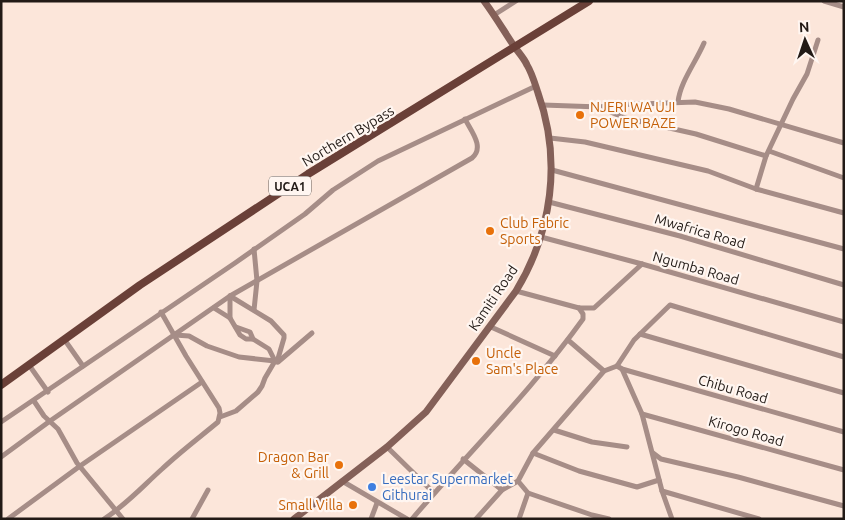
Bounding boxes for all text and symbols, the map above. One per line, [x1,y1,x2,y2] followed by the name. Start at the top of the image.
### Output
[780,15,830,65] north arrow
[799,19,810,35] text: N
[590,99,676,131] place label: NJERI WA UJI POWER BAZE
[299,102,397,170] street label: Northern Bypass
[574,109,586,121] marker: NJERI WA UJI POWER BAZE
[269,177,311,196] road number: UCA1
[653,210,747,252] street label: Mwafrica Road
[500,215,570,247] place label: Club Fabric Sports
[484,225,496,237] marker: Club Fabric Sports
[651,248,741,288] street label: Ngumba Road
[465,262,521,334] street label: Kamiti Road
[486,345,559,377] place label: Uncle Sam's Place
[470,355,482,367] marker: Uncle Sam's Place
[696,371,770,407] street label: Chibu Road
[707,413,785,449] street label: Kirogo Road
[258,449,330,481] place label: Dragon Bar & Grill
[333,459,345,471] marker: Dragon Bar & Grill
[382,471,514,503] place label: Leestar Supermarket Githurai
[366,481,378,493] marker: Leestar Supermarket Githurai
[279,497,343,513] place label: Small Villa
[347,499,359,511] marker: Small Villa

